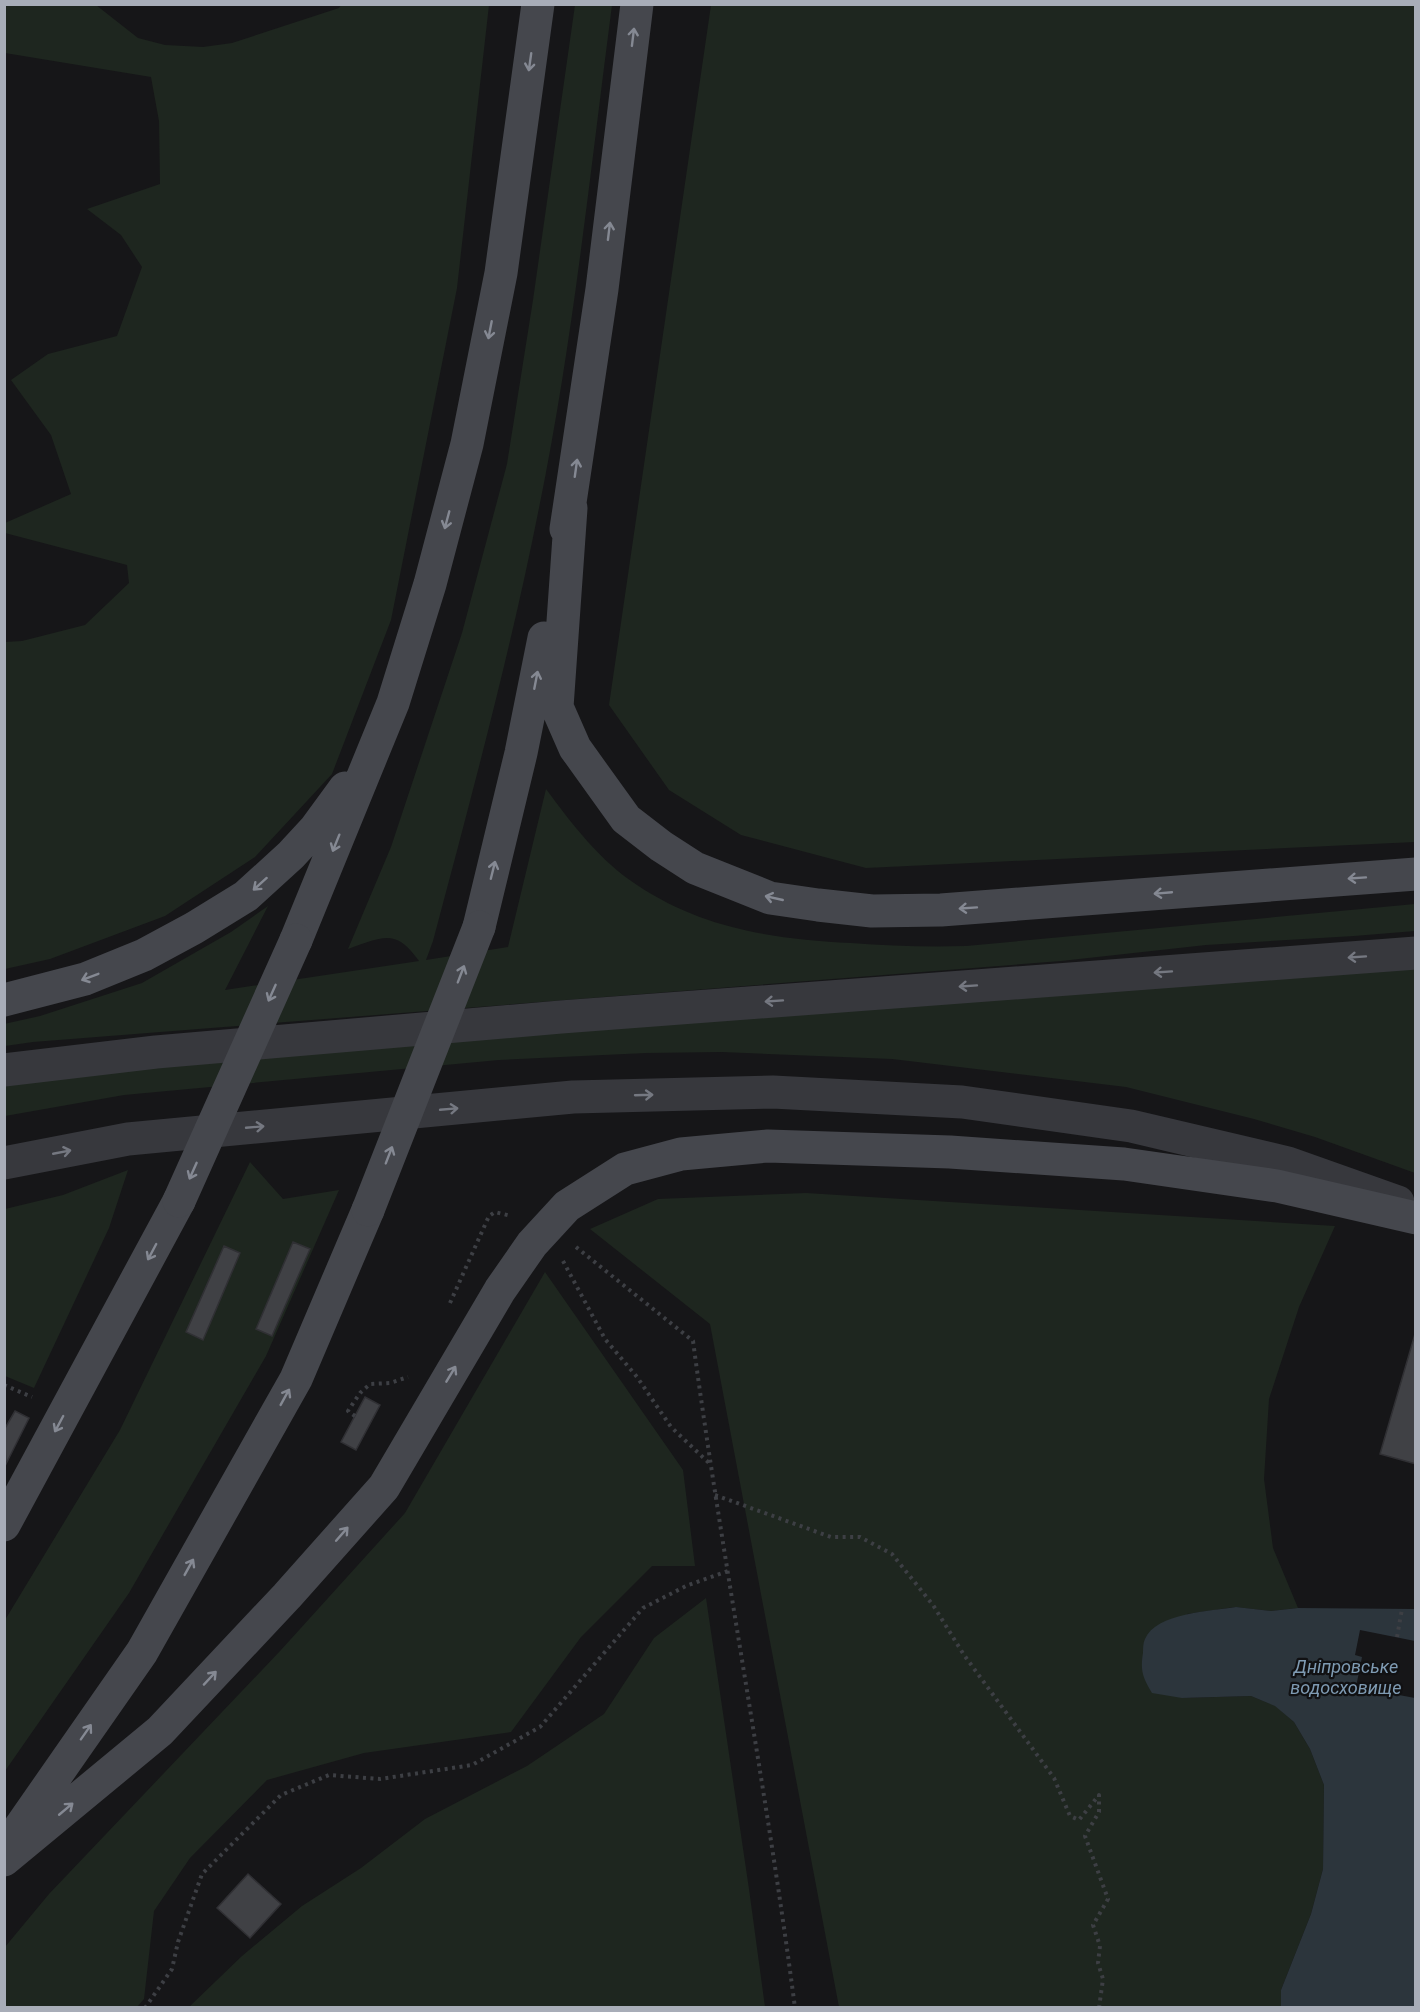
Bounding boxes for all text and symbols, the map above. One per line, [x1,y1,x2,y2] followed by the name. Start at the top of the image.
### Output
[628,28,639,48] one-way arrow
[525,52,536,72] one-way arrow
[604,221,615,241] one-way arrow
[484,320,495,339] one-way arrow
[571,459,582,478] one-way arrow
[441,510,452,529] one-way arrow
[531,671,542,690] one-way arrow
[330,833,341,852] one-way arrow
[487,861,499,880] one-way arrow
[1348,873,1368,884] one-way arrow
[252,877,267,891] one-way arrow
[1153,887,1173,898] one-way arrow
[765,892,784,903] one-way arrow
[959,902,979,913] one-way arrow
[1348,952,1368,963] one-way arrow
[456,965,467,983] one-way arrow
[1153,967,1173,978] one-way arrow
[81,972,99,983] one-way arrow
[959,981,979,992] one-way arrow
[266,984,277,1002] one-way arrow
[764,996,784,1007] one-way arrow
[633,1090,653,1101] one-way arrow
[439,1103,459,1114] one-way arrow
[245,1121,264,1132] one-way arrow
[52,1146,71,1157] one-way arrow
[385,1146,396,1165] one-way arrow
[186,1162,198,1180] one-way arrow
[146,1243,158,1260] one-way arrow
[445,1366,457,1383] one-way arrow
[279,1389,291,1406] one-way arrow
[53,1415,65,1432] one-way arrow
[335,1527,349,1542] one-way arrow
[184,1559,196,1576] one-way arrow
[1290,1656,1402,1698] water label: Дніпровське водосховище
[203,1671,217,1686] one-way arrow
[80,1724,92,1741] one-way arrow
[58,1802,73,1816] one-way arrow

